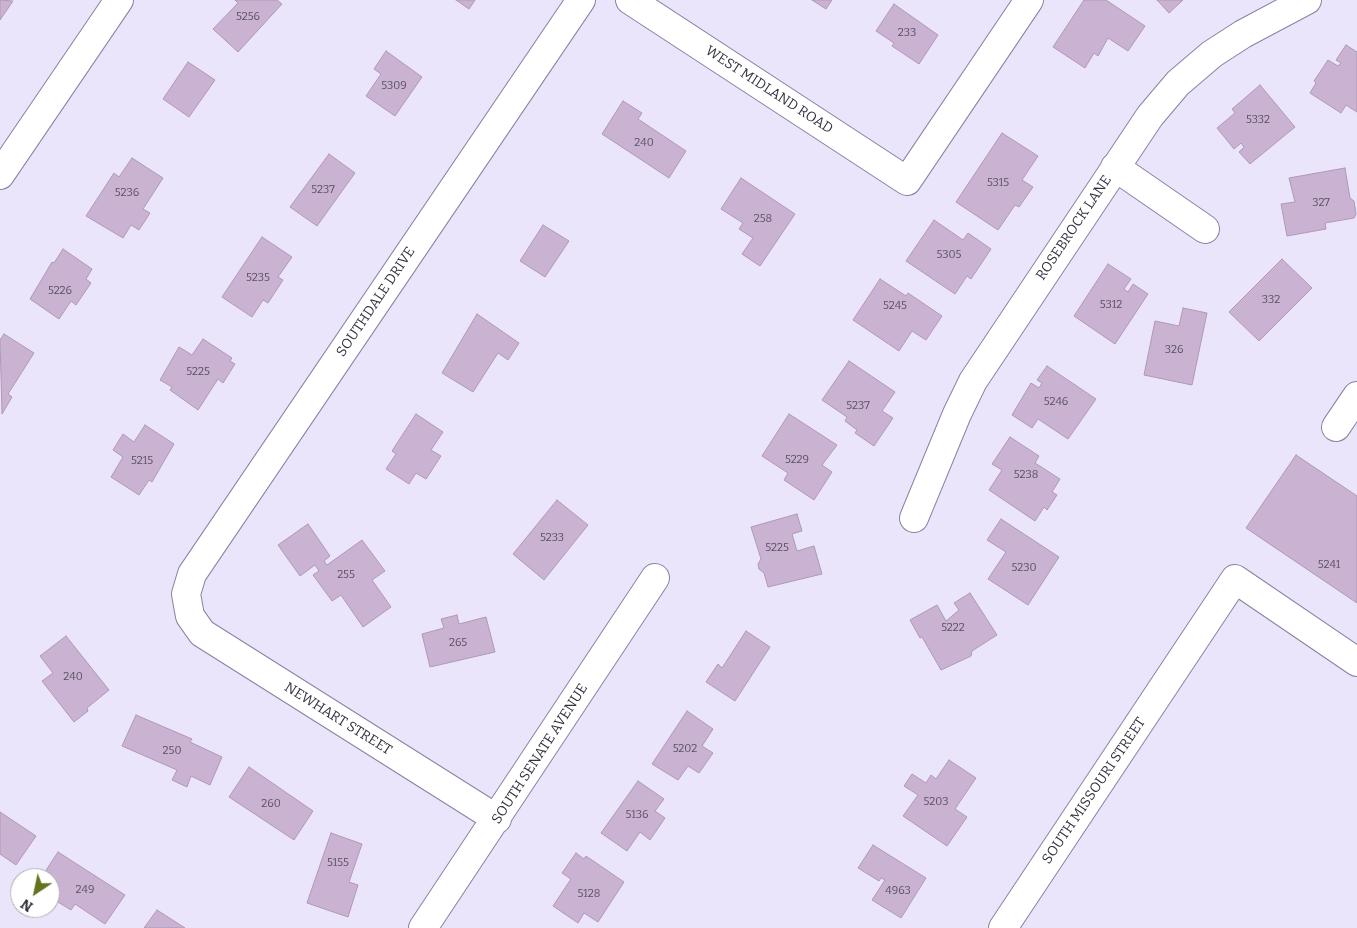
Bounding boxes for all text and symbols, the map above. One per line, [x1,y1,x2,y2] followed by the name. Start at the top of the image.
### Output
[236,10,260,24] house number: 5256
[898,26,916,40] house number: 233
[702,42,836,138] street label: WEST MIDLAND ROAD
[381,79,407,93] house number: 5309
[1246,113,1270,127] house number: 5332
[634,136,654,150] house number: 240
[1033,172,1115,284] street label: ROSEBROCK LANE
[987,176,1009,190] house number: 5315
[311,183,335,197] house number: 5237
[115,186,139,200] house number: 5236
[1312,196,1330,210] house number: 327
[754,212,772,226] house number: 258
[333,244,419,360] street label: SOUTHDALE DRIVE
[937,248,961,262] house number: 5305
[246,271,270,285] house number: 5235
[48,284,72,298] house number: 5226
[1262,293,1280,307] house number: 332
[1100,298,1122,312] house number: 5312
[883,299,907,313] house number: 5245
[1165,343,1183,357] house number: 326
[186,365,210,379] house number: 5225
[1044,395,1068,409] house number: 5246
[846,399,870,413] house number: 5237
[785,453,809,467] house number: 5229
[131,454,153,468] house number: 5215
[1014,468,1038,482] house number: 5238
[540,531,564,545] house number: 5233
[765,541,789,555] house number: 5225
[1318,558,1340,572] house number: 5241
[1012,561,1036,575] house number: 5230
[337,568,355,582] house number: 255
[941,621,965,635] house number: 5222
[449,636,467,650] house number: 265
[63,670,83,684] house number: 240
[281,679,395,759] street label: NEWHART STREET
[488,681,592,827] street label: SOUTH SENATE AVENUE
[1039,715,1149,867] street label: SOUTH MISSOURI STREET
[673,742,697,756] house number: 5202
[163,744,181,758] house number: 250
[924,795,948,809] house number: 5203
[261,797,281,811] house number: 260
[626,808,648,822] house number: 5136
[327,856,349,870] house number: 5155
[10,868,60,918] north arrow
[76,883,94,897] house number: 249
[885,884,911,898] house number: 4963
[578,887,600,901] house number: 5128
[18,895,36,915] text: N

